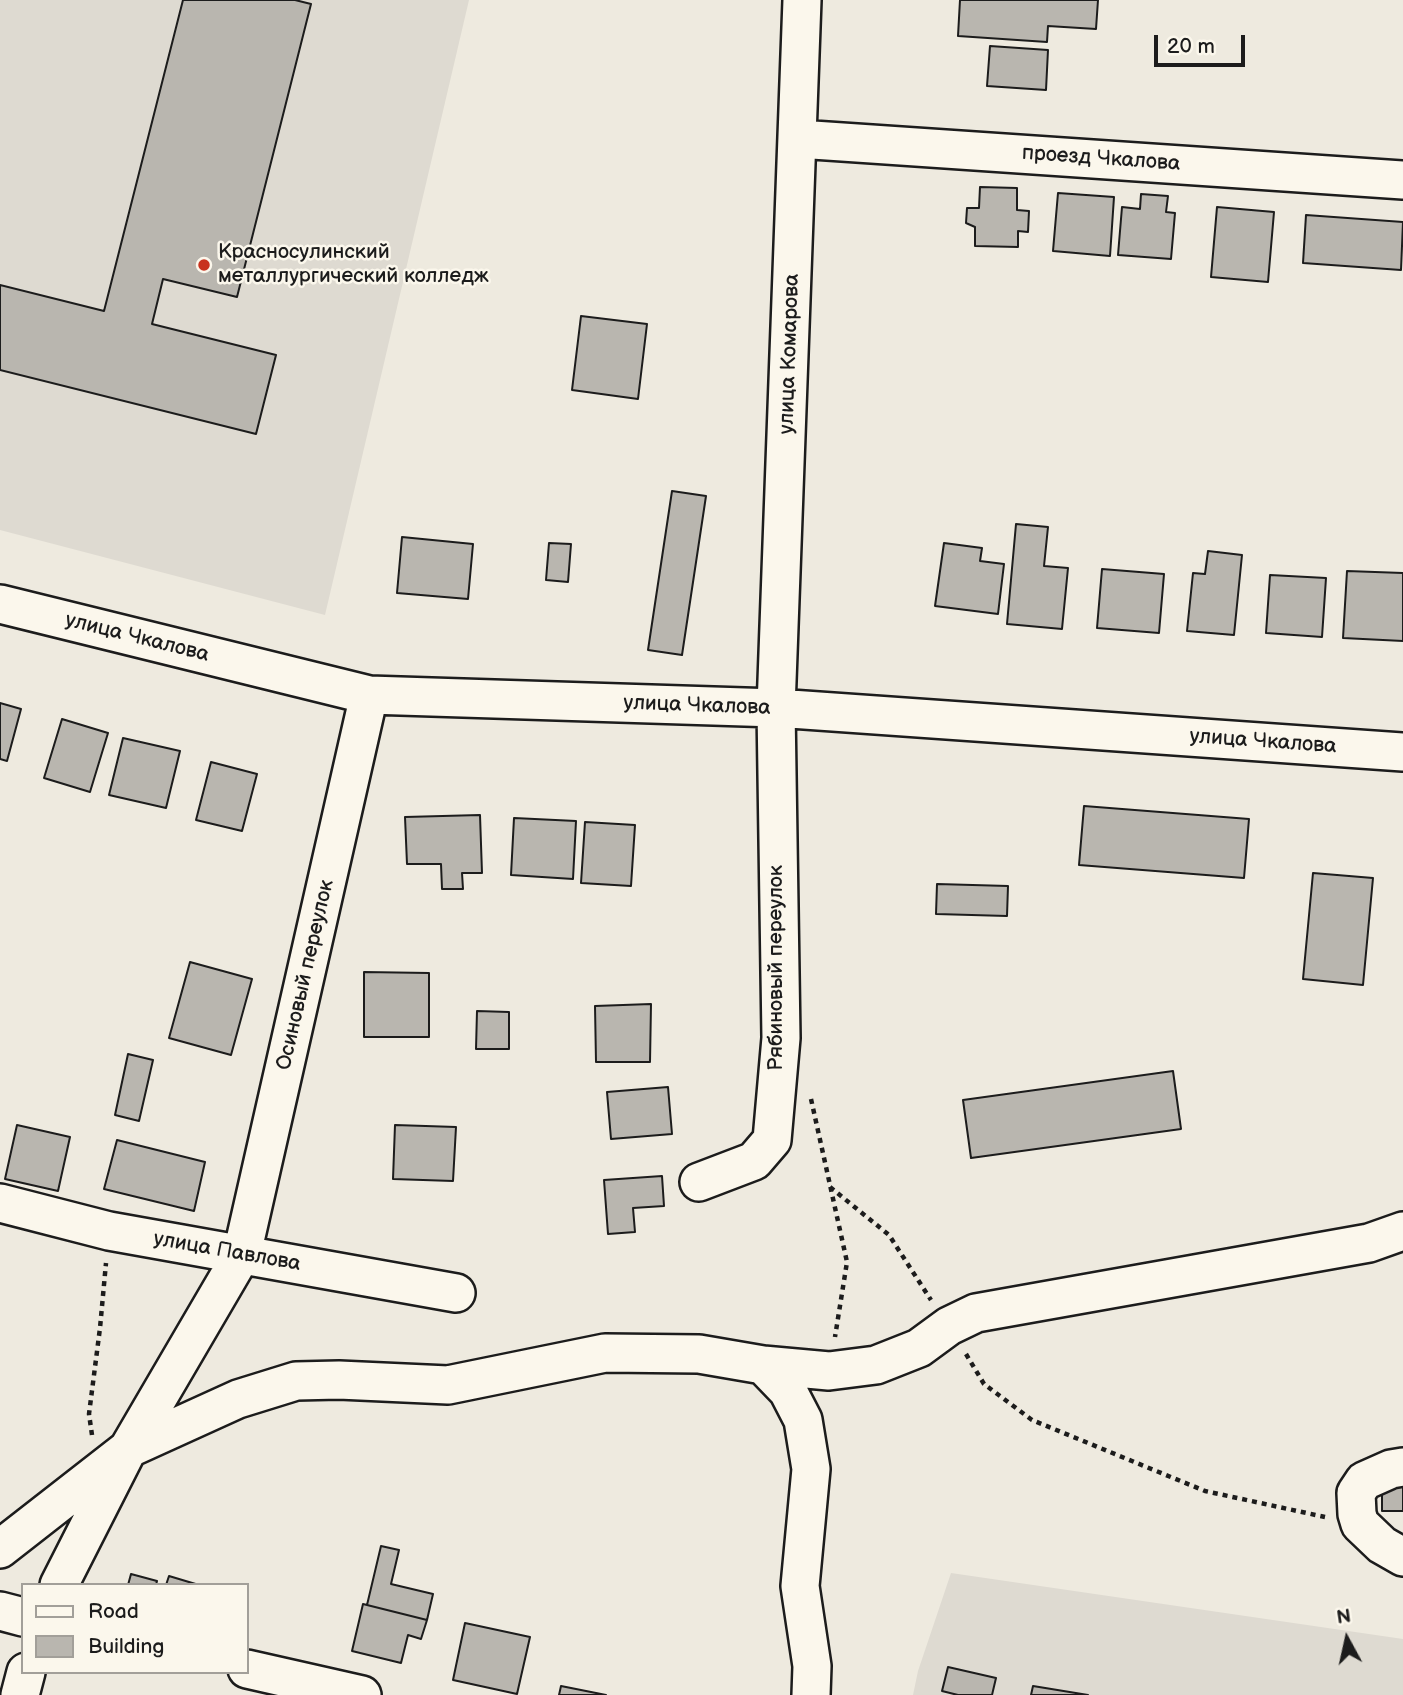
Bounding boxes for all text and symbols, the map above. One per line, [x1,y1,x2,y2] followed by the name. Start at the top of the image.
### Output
[1158,21,1249,65] scale bar
[1167,34,1215,59] text: 20 m
[1021,141,1181,177] street label: проезд Чкалова
[218,240,489,290] place label: Красносулинский металлургический колледж
[196,257,212,273] marker: Красносулинский металлургический колледж
[775,273,805,435] street label: улица Комарова
[63,608,211,668] street label: улица Чкалова
[623,691,771,721] street label: улица Чкалова
[1189,724,1337,760] street label: улица Чкалова
[764,865,790,1071] street label: Рябиновый переулок
[272,877,340,1073] street label: Осиновый переулок
[151,1227,303,1277] street label: улица Павлова
[21,1583,248,1674] legend
[88,1599,139,1624] text: Road
[1312,1604,1382,1674] north arrow
[1335,1605,1353,1630] text: N
[88,1634,164,1659] text: Building

